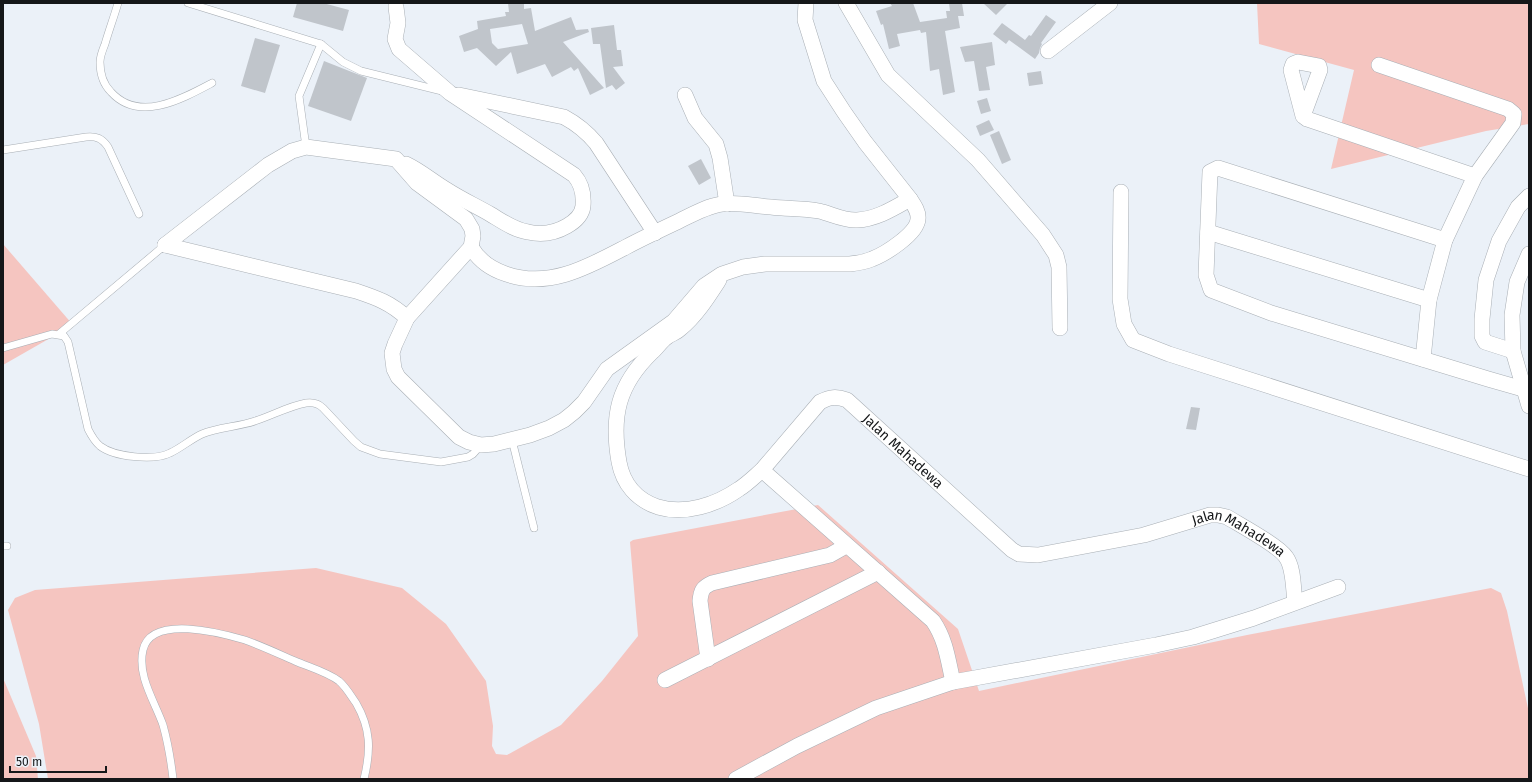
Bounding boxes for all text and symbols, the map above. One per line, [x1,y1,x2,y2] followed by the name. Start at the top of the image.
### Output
[859,410,947,492] street label: Jalan Mahadewa
[1190,506,1289,560] street label: Jalan Mahadewa
[10,748,106,774] scale bar
[16,755,42,769] text: 50 m

